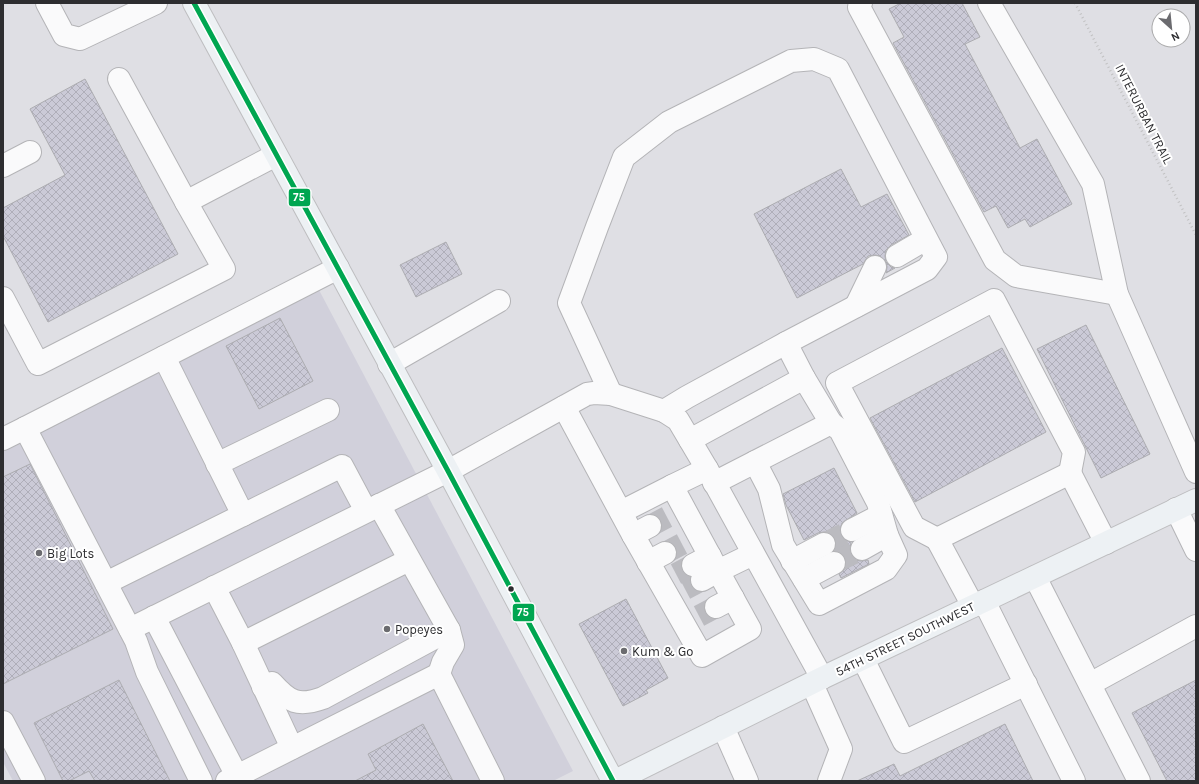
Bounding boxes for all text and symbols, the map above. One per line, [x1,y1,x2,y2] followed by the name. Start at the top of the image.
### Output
[1151,8,1191,48] north arrow
[1169,29,1182,44] text: N
[1112,62,1176,166] street label: INTERURBAN TRAIL
[288,188,311,207] line badge: 75
[293,191,305,204] text: 75
[47,546,94,561] place label: Big Lots
[34,548,44,558] marker: Big Lots
[506,584,516,594] unlabelled marker
[833,599,977,679] street label: 54TH STREET SOUTHWEST
[512,603,535,622] line badge: 75
[517,606,529,619] text: 75
[395,622,443,637] place label: Popeyes
[382,624,392,634] marker: Popeyes
[632,644,693,659] place label: Kum & Go
[619,646,629,656] marker: Kum & Go

